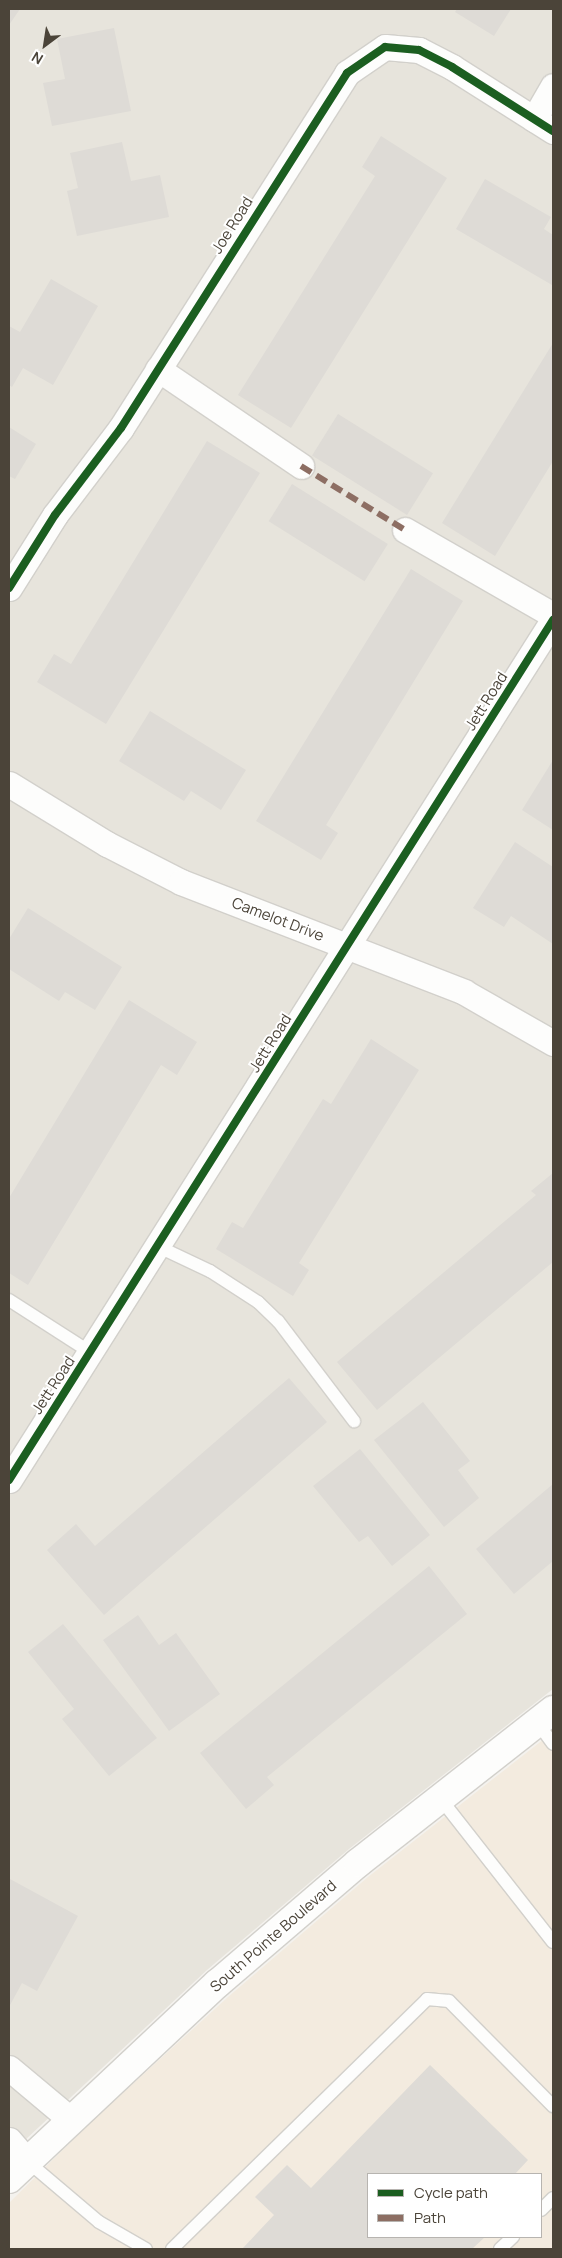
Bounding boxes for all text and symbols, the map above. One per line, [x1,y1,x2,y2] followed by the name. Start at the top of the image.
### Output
[20,20,70,70] north arrow
[28,48,46,69] text: N
[208,193,256,257] street label: Joe Road
[461,669,511,733] street label: Jett Road
[230,893,326,945] street label: Camelot Drive
[245,1011,295,1075] street label: Jett Road
[28,1353,78,1417] street label: Jett Road
[206,1876,340,1996] street label: South Pointe Boulevard
[367,2173,542,2238] legend
[414,2182,488,2203] text: Cycle path
[414,2207,446,2228] text: Path

